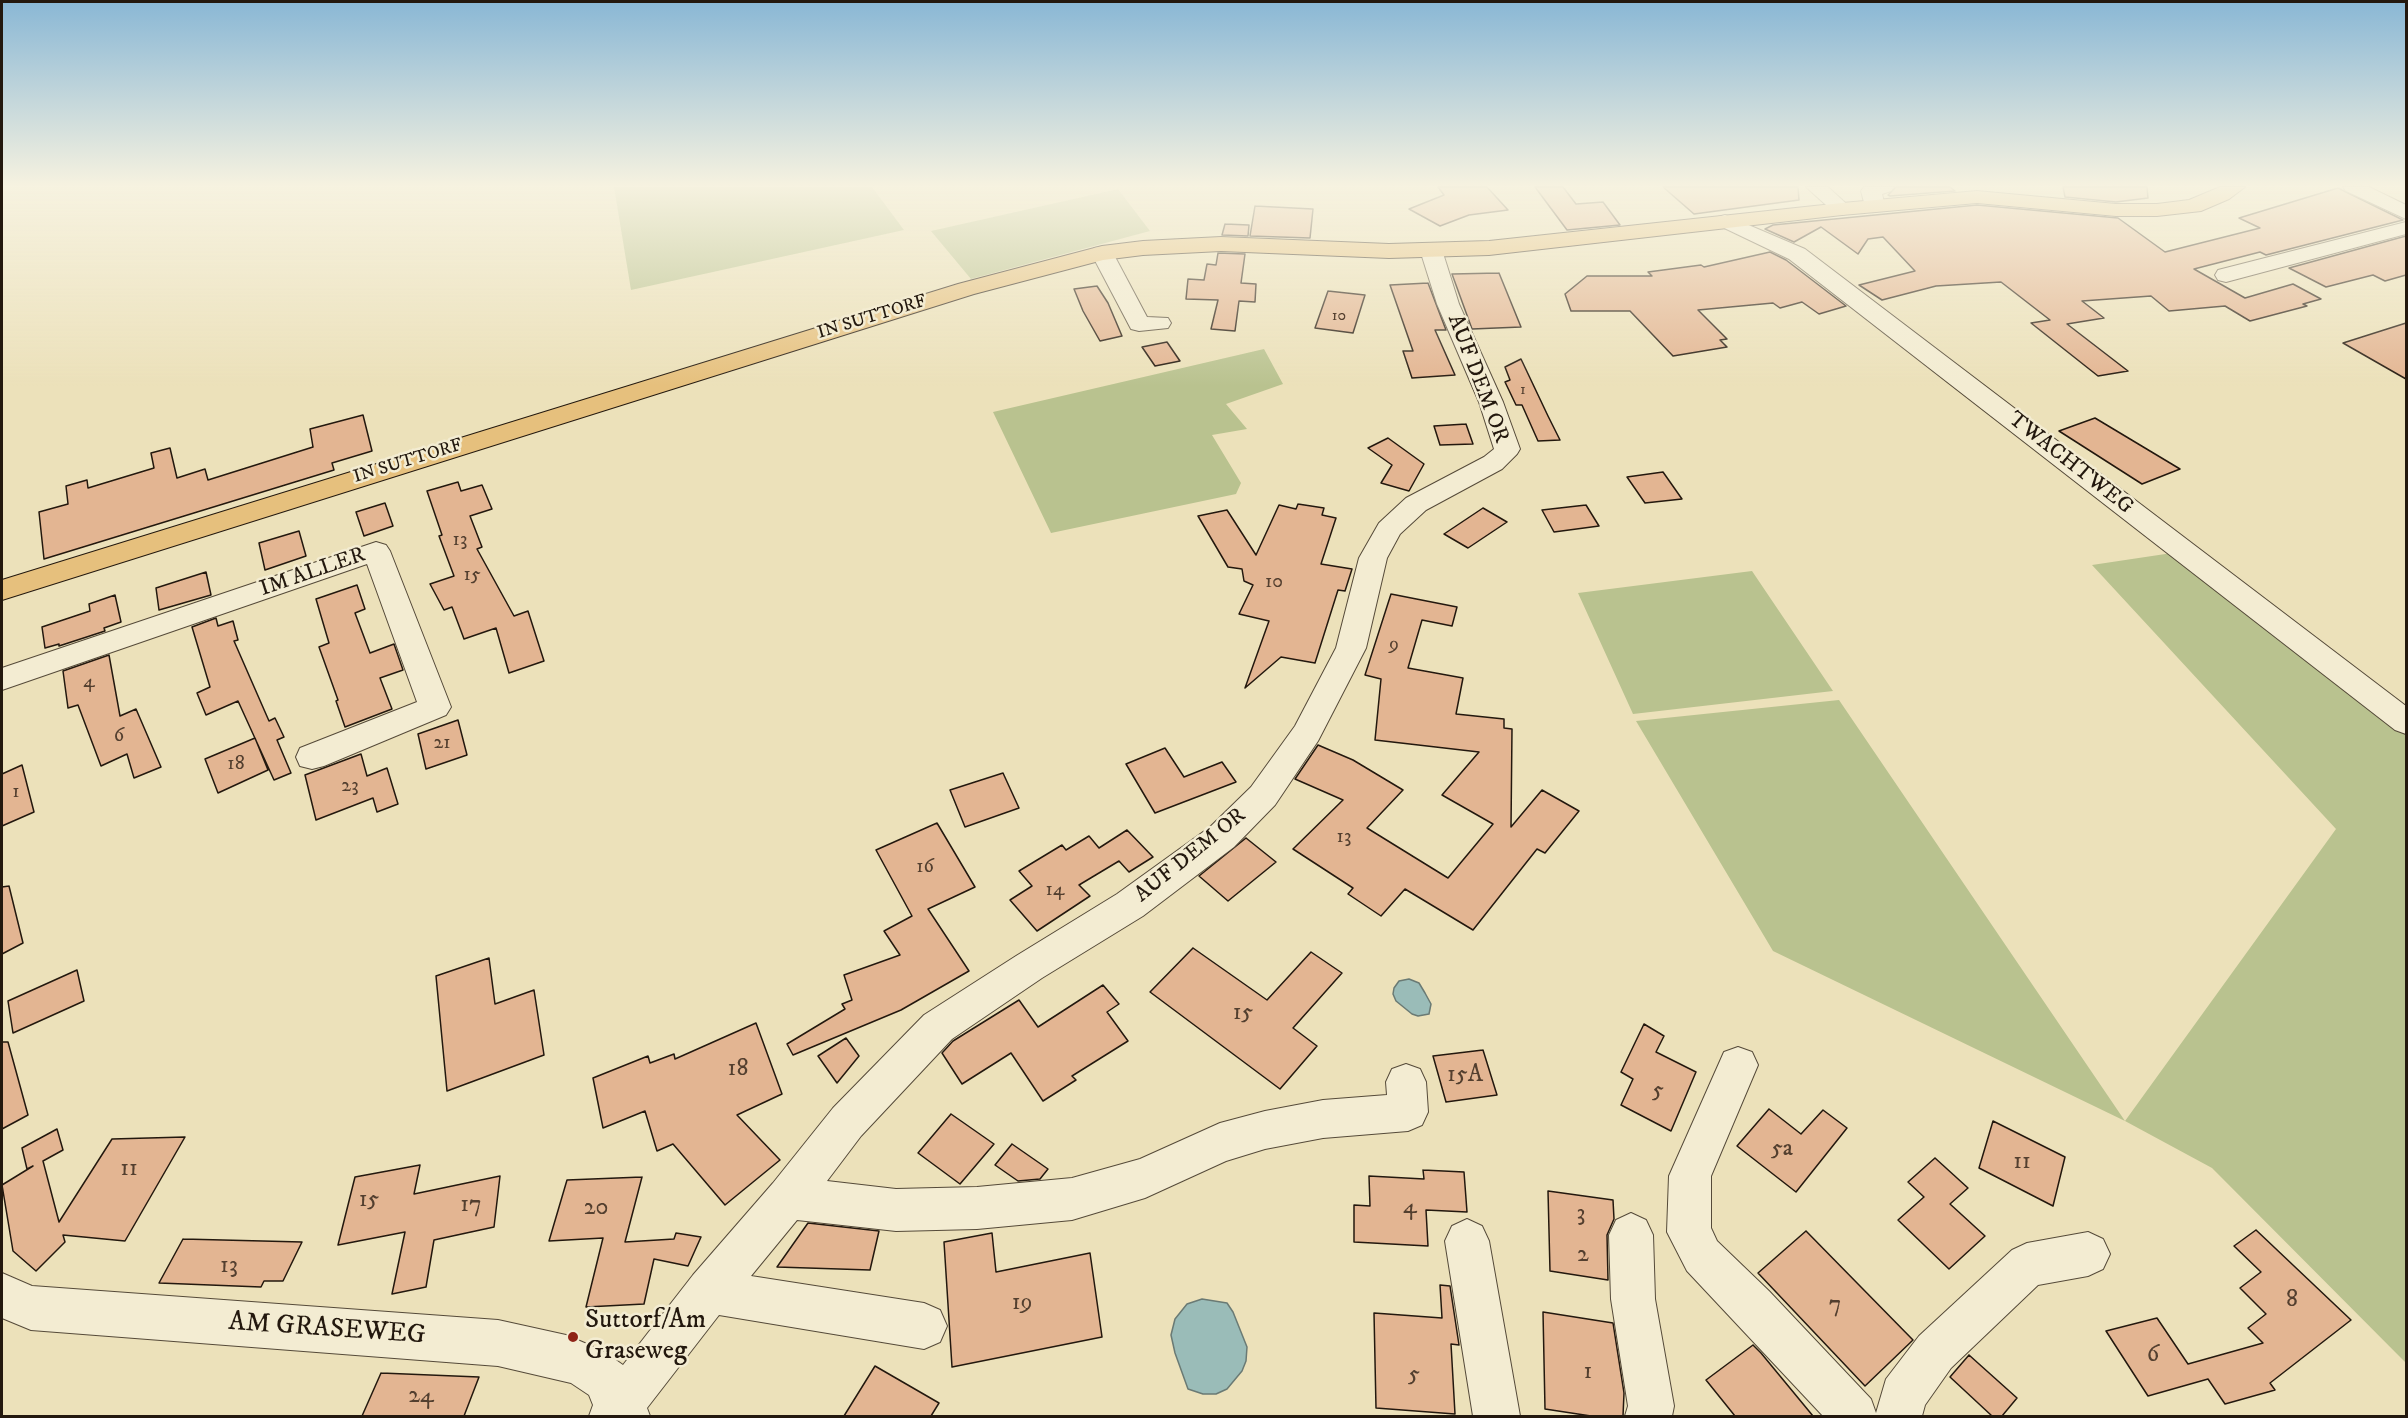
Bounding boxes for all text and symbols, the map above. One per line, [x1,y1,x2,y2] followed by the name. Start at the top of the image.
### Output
[815,291,929,345] street label: IN SUTTORF
[1332,307,1346,327] house number: 10
[1440,311,1514,447] street label: AUF DEM OR
[1520,381,1526,401] house number: 1
[2002,407,2138,521] street label: TWACHTWEG
[351,435,465,489] street label: IN SUTTORF
[453,529,467,553] house number: 13
[257,543,369,603] street label: IM ALLER
[463,564,481,588] house number: 15
[1265,571,1283,595] house number: 10
[1389,634,1399,658] house number: 9
[83,671,95,695] house number: 4
[114,725,124,749] house number: 6
[433,732,451,756] house number: 21
[227,753,245,777] house number: 18
[341,775,359,799] house number: 23
[12,781,20,805] house number: 1
[1130,803,1252,909] street label: AUF DEM OR
[1337,826,1351,850] house number: 13
[916,856,934,880] house number: 16
[1046,879,1064,903] house number: 14
[1233,1000,1253,1028] house number: 15
[728,1056,748,1084] house number: 18
[1447,1062,1483,1090] house number: 15A
[1652,1078,1664,1106] house number: 5
[1771,1136,1793,1164] house number: 5a
[2013,1149,2031,1177] house number: 11
[120,1156,138,1184] house number: 11
[359,1187,379,1215] house number: 15
[460,1192,482,1220] house number: 17
[1403,1194,1417,1222] house number: 4
[584,1195,608,1223] house number: 20
[1577,1201,1585,1229] house number: 3
[1577,1242,1589,1270] house number: 2
[220,1253,238,1281] house number: 13
[2286,1287,2298,1315] house number: 8
[1012,1290,1032,1318] house number: 19
[1829,1292,1841,1320] house number: 7
[585,1305,706,1368] place label: Suttorf/Am Graseweg
[227,1307,427,1353] street label: AM GRASEWEG
[566,1330,580,1344] marker: Suttorf/Am Graseweg
[2147,1342,2159,1370] house number: 6
[1584,1359,1592,1387] house number: 1
[1408,1362,1420,1390] house number: 5
[408,1383,434,1411] house number: 24

